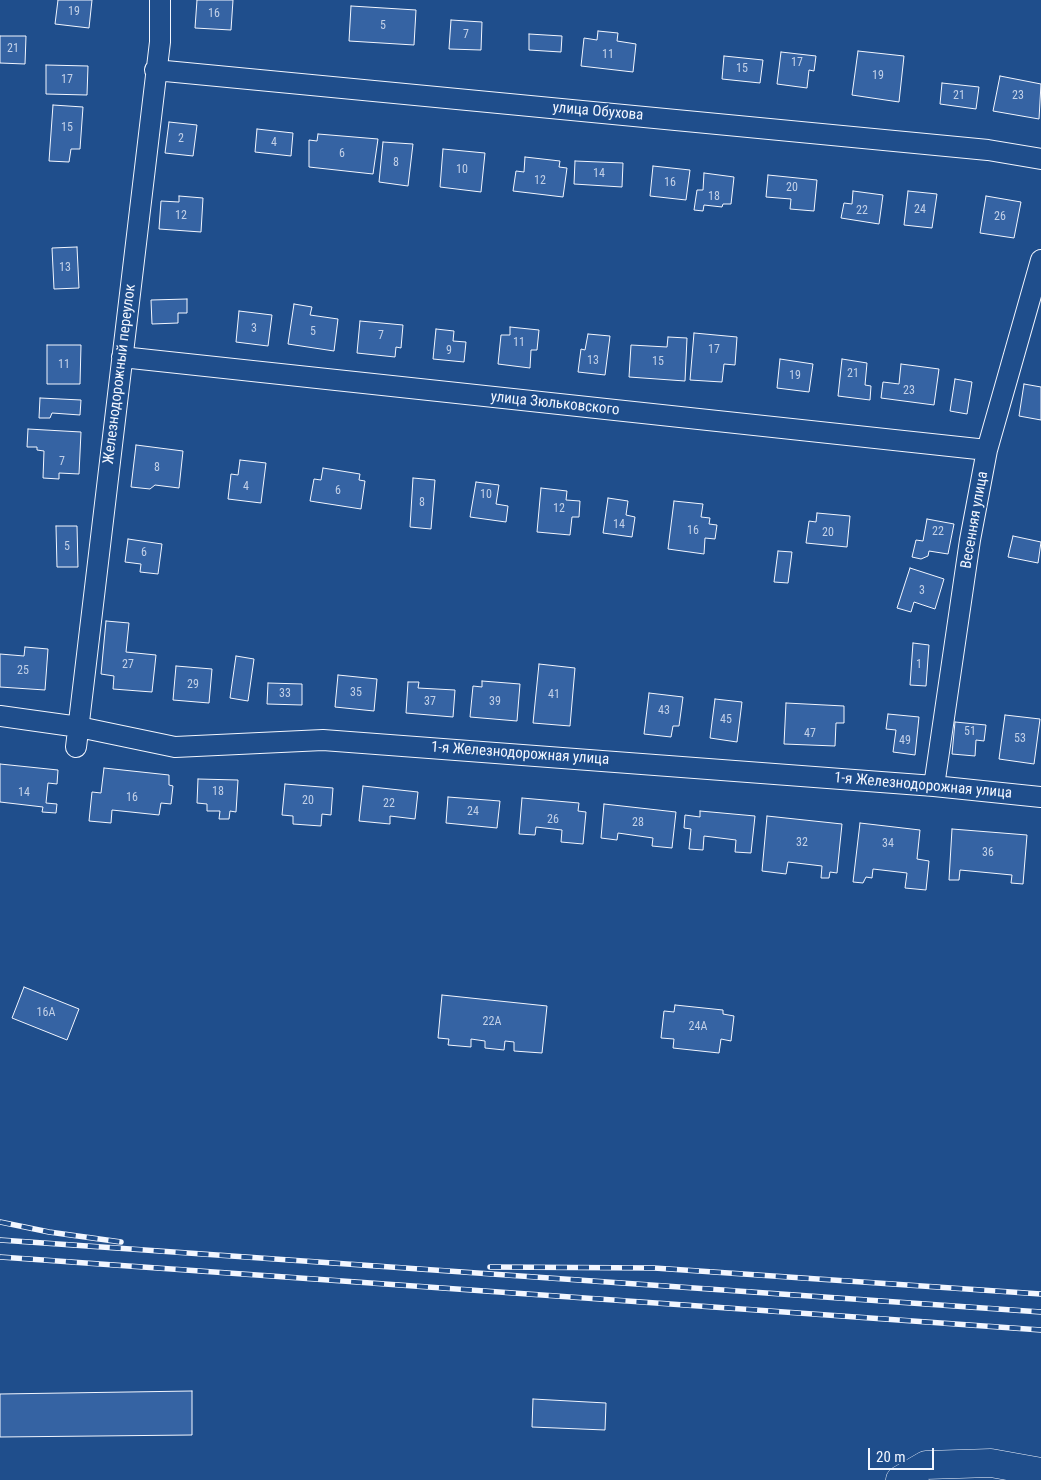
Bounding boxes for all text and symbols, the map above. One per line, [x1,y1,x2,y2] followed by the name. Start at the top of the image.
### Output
[68,5,80,19] house number: 19
[208,7,220,21] house number: 16
[380,19,386,33] house number: 5
[463,28,469,42] house number: 7
[7,42,19,56] house number: 21
[602,48,614,62] house number: 11
[791,56,803,70] house number: 17
[736,62,748,76] house number: 15
[872,69,884,83] house number: 19
[61,73,73,87] house number: 17
[953,89,965,103] house number: 21
[1012,89,1024,103] house number: 23
[552,99,644,125] street label: улица Обухова
[61,121,73,135] house number: 15
[178,132,184,146] house number: 2
[271,136,277,150] house number: 4
[339,147,345,161] house number: 6
[393,156,399,170] house number: 8
[456,163,468,177] house number: 10
[593,167,605,181] house number: 14
[534,174,546,188] house number: 12
[664,176,676,190] house number: 16
[786,181,798,195] house number: 20
[708,190,720,204] house number: 18
[914,203,926,217] house number: 24
[856,204,868,218] house number: 22
[175,209,187,223] house number: 12
[994,210,1006,224] house number: 26
[59,261,71,275] house number: 13
[100,283,140,465] street label: Железнодорожный переулок
[251,322,257,336] house number: 3
[310,325,316,339] house number: 5
[378,329,384,343] house number: 7
[513,336,525,350] house number: 11
[708,343,720,357] house number: 17
[446,344,452,358] house number: 9
[587,354,599,368] house number: 13
[652,355,664,369] house number: 15
[58,358,70,372] house number: 11
[847,367,859,381] house number: 21
[789,369,801,383] house number: 19
[903,384,915,398] house number: 23
[490,388,620,420] street label: улица Зюльковского
[59,455,65,469] house number: 7
[154,461,160,475] house number: 8
[958,470,992,570] street label: Весенняя улица
[243,480,249,494] house number: 4
[335,484,341,498] house number: 6
[480,488,492,502] house number: 10
[419,496,425,510] house number: 8
[553,502,565,516] house number: 12
[613,518,625,532] house number: 14
[687,524,699,538] house number: 16
[932,525,944,539] house number: 22
[822,526,834,540] house number: 20
[64,540,70,554] house number: 5
[141,546,147,560] house number: 6
[919,584,925,598] house number: 3
[122,658,134,672] house number: 27
[916,658,922,672] house number: 1
[17,664,29,678] house number: 25
[187,678,199,692] house number: 29
[350,686,362,700] house number: 35
[279,687,291,701] house number: 33
[548,688,560,702] house number: 41
[424,695,436,709] house number: 37
[489,695,501,709] house number: 39
[658,704,670,718] house number: 43
[720,713,732,727] house number: 45
[964,725,976,739] house number: 51
[804,727,816,741] house number: 47
[1014,732,1026,746] house number: 53
[899,734,911,748] house number: 49
[430,739,610,769] street label: 1-я Железнодорожная улица
[833,769,1013,803] street label: 1-я Железнодорожная улица
[212,785,224,799] house number: 18
[18,786,30,800] house number: 14
[126,791,138,805] house number: 16
[302,794,314,808] house number: 20
[383,797,395,811] house number: 22
[467,805,479,819] house number: 24
[547,813,559,827] house number: 26
[632,816,644,830] house number: 28
[796,836,808,850] house number: 32
[882,837,894,851] house number: 34
[982,846,994,860] house number: 36
[37,1006,55,1020] house number: 16А
[483,1015,501,1029] house number: 22А
[689,1020,707,1034] house number: 24А
[871,1438,937,1470] scale bar
[876,1448,906,1466] text: 20 m

